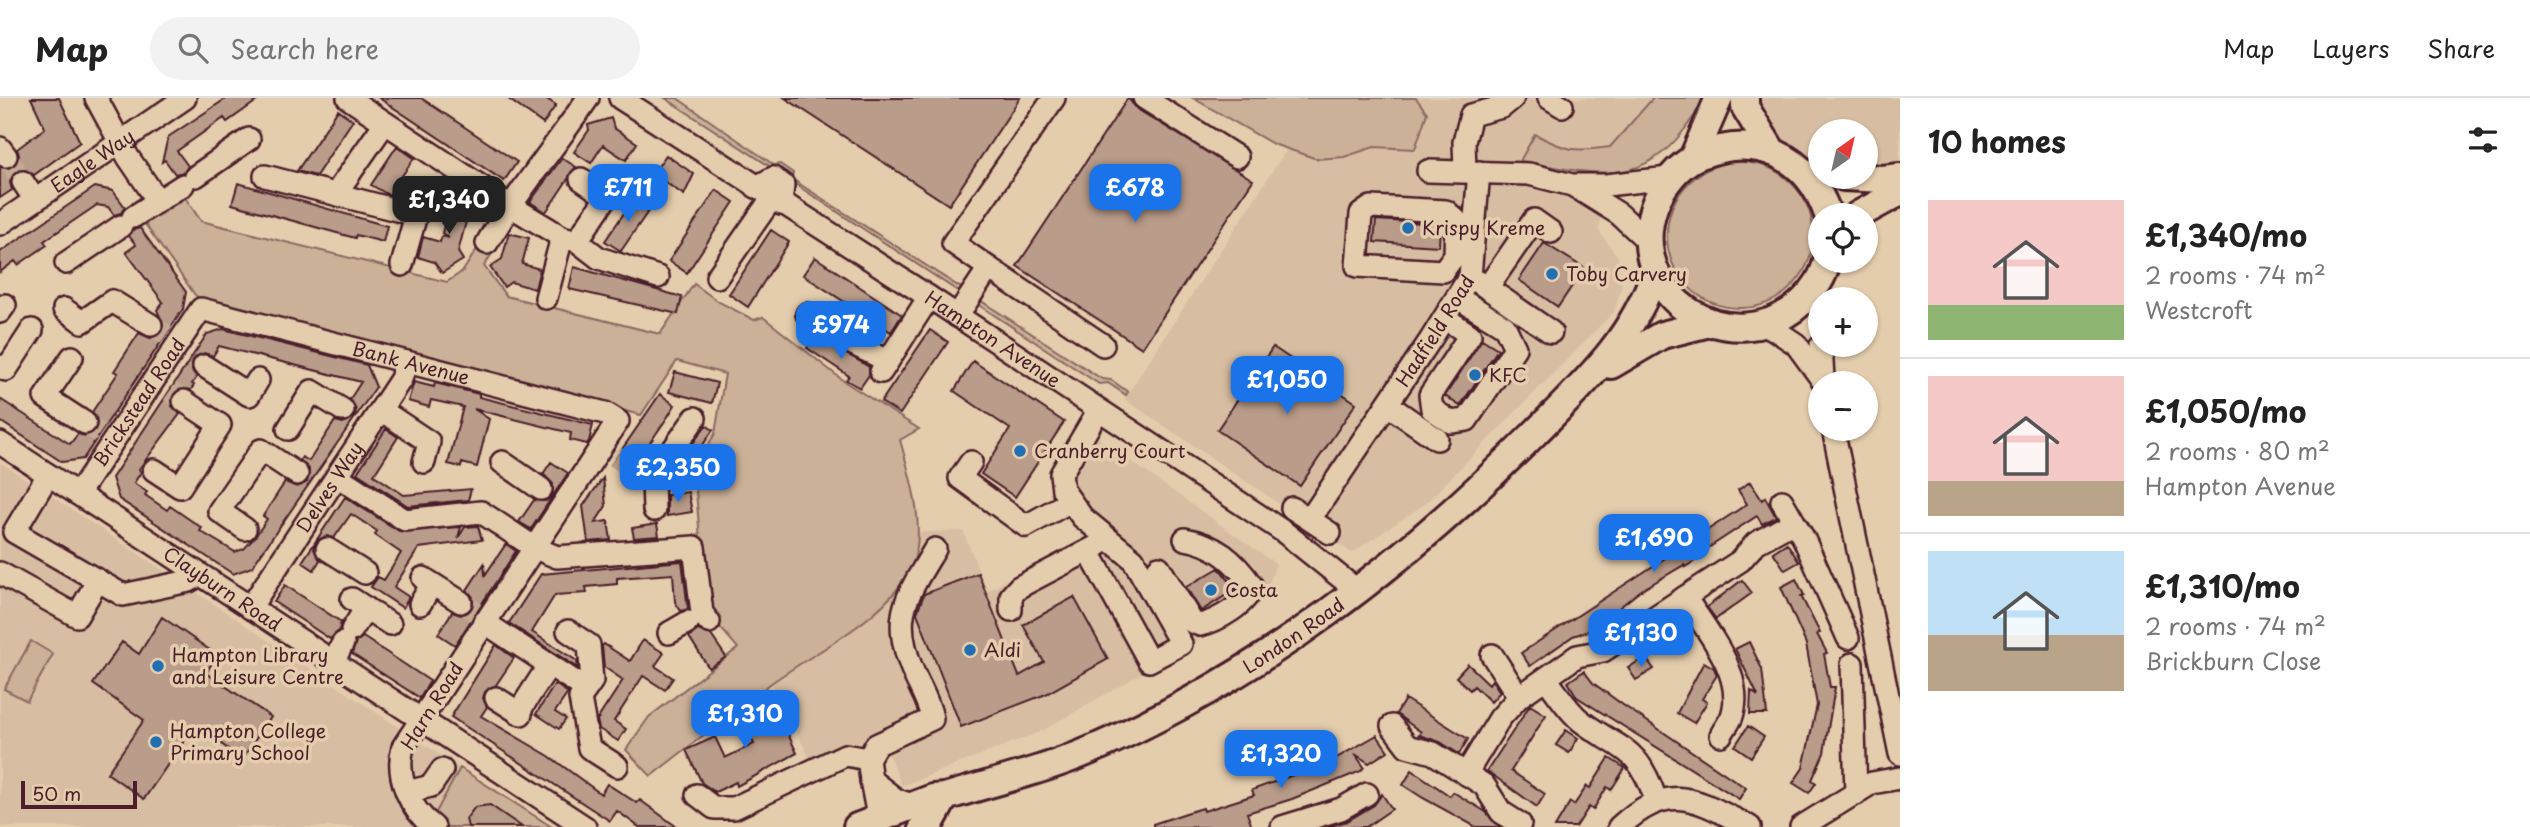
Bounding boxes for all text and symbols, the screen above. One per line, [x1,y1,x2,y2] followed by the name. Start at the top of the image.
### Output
[150,17,640,80] search box
[35,23,108,73] text: Map
[174,29,212,67] icon: search
[230,29,379,68] text: Search here
[2223,30,2274,66] text: Map
[2312,30,2389,66] text: Layers
[2427,30,2495,66] text: Share
[1928,118,2066,163] text: 10 homes
[1808,119,1878,189] north arrow
[1808,119,1878,441] map controls
[44,121,140,199] street label: Eagle Way
[2464,121,2502,159] icon: filters
[587,164,669,224] pin: £711
[1094,164,1176,224] pin: £678
[604,169,652,204] text: £711
[1105,169,1165,204] text: £678
[392,176,506,236] pin: £1,340
[408,181,490,216] text: £1,340
[1808,203,1878,273] button: locate
[2145,212,2307,257] text: £1,340/mo
[1422,213,1545,241] place label: Krispy Kreme
[1400,220,1416,236] marker: Krispy Kreme
[1984,228,2068,312] icon: home
[2145,257,2326,292] text: 2 rooms · 74 m²
[1566,259,1687,287] place label: Toby Carvery
[1544,266,1560,282] marker: Toby Carvery
[1388,269,1481,392] street label: Hadfield Road
[920,283,1067,394] street label: Hampton Avenue
[1808,287,1878,357] button: +
[2145,292,2252,327] text: Westcroft
[800,302,882,361] pin: £974
[812,306,870,341] text: £974
[85,332,191,472] street label: Brickstead Road
[350,334,473,391] street label: Bank Avenue
[1230,356,1344,416] pin: £1,050
[1489,360,1527,388] place label: KFC
[1247,361,1327,396] text: £1,050
[1467,367,1483,383] marker: KFC
[1808,371,1878,441] button: −
[2145,388,2306,433] text: £1,050/mo
[1984,404,2068,488] icon: home
[2145,433,2330,468] text: 2 rooms · 80 m²
[289,435,369,537] street label: Delves Way
[1034,436,1186,464] place label: Cranberry Court
[1012,443,1028,459] marker: Cranberry Court
[621,444,735,504] pin: £2,350
[636,449,720,484] text: £2,350
[2145,468,2336,503] text: Hampton Avenue
[1597,514,1711,574] pin: £1,690
[1615,519,1693,554] text: £1,690
[158,539,288,637] street label: Clayburn Road
[2145,563,2300,608] text: £1,310/mo
[1225,575,1278,603] place label: Costa
[1984,579,2068,663] icon: home
[1203,582,1219,598] marker: Costa
[1237,590,1350,680] street label: London Road
[2145,608,2326,643] text: 2 rooms · 74 m²
[1584,610,1698,669] pin: £1,130
[1604,614,1678,649] text: £1,130
[984,635,1021,663] place label: Aldi
[172,640,344,690] place label: Hampton Library and Leisure Centre
[962,642,978,658] marker: Aldi
[2145,643,2321,678] text: Brickburn Close
[393,656,469,755] street label: Harn Road
[150,658,166,674] marker: Hampton Library and Leisure Centre
[688,690,802,750] pin: £1,310
[707,695,783,730] text: £1,310
[170,716,326,766] place label: Hampton College Primary School
[1224,730,1338,790] pin: £1,320
[148,734,164,750] marker: Hampton College Primary School
[1241,735,1321,770] text: £1,320
[21,778,136,810] scale bar
[32,779,81,807] text: 50 m

